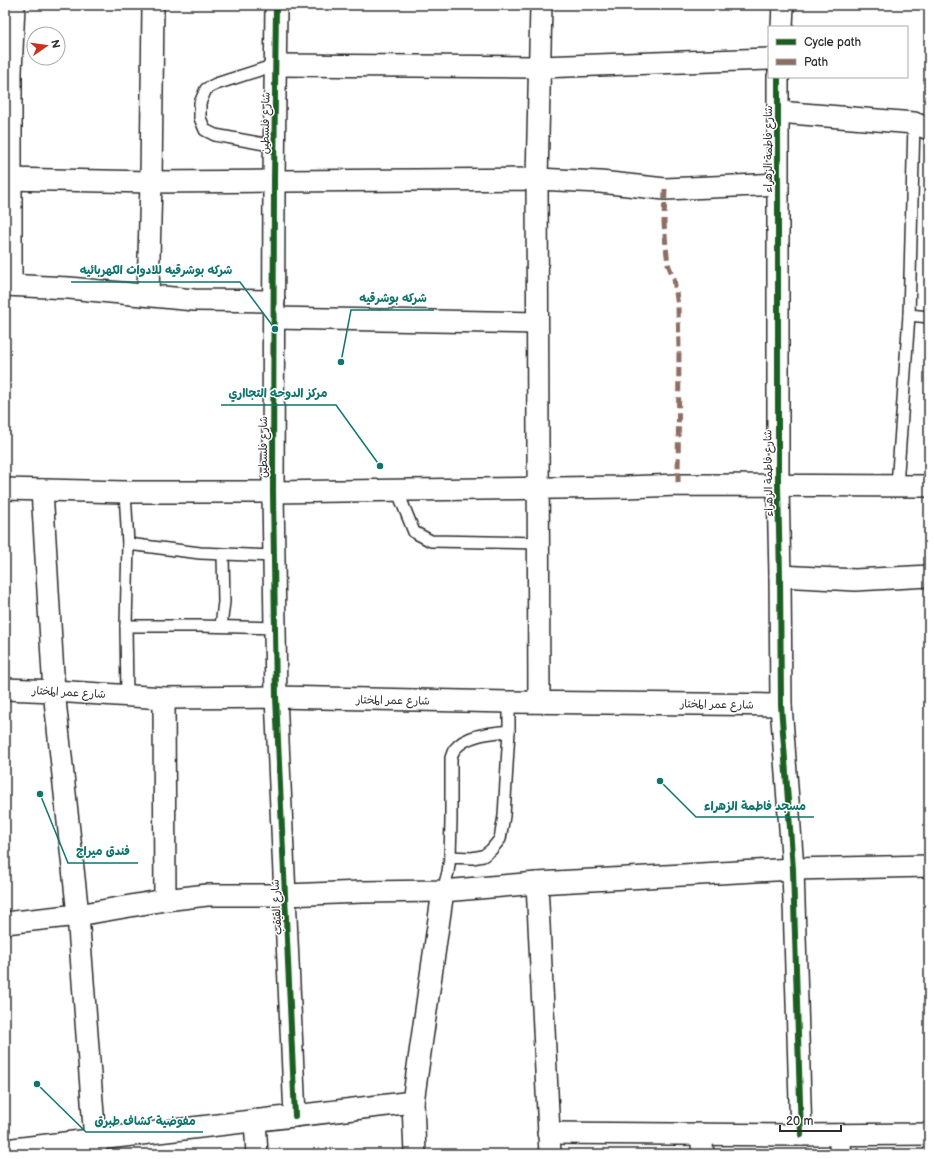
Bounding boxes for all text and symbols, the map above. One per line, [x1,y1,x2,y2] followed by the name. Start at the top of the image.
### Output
[26,26,66,66] north arrow
[768,26,908,78] legend
[804,35,861,50] text: Cycle path
[48,38,63,49] text: N
[804,55,829,70] text: Path
[258,92,275,154] street label: شارع فلسطين
[762,106,777,192] street label: شارع فاطمة الزهراء
[71,258,240,282] callout: شركه بوشرقيه للادوات الكهربائيه
[80,263,232,278] text: شركه بوشرقيه للادوات الكهربائيه
[351,286,434,310] callout: شركه بوشرقيه
[359,291,427,306] text: شركه بوشرقيه
[221,381,336,405] callout: مركز الدوحه التجااري
[229,386,327,402] text: مركز الدوحه التجااري
[257,416,272,478] street label: شارع فلسطين
[761,429,778,517] street label: شارع فاطمة الزهراء
[31,684,106,703] street label: شارع عمر المختار
[355,693,430,710] street label: شارع عمر المختار
[679,697,754,714] street label: شارع عمر المختار
[696,793,814,817] callout: مسجد فاطمة الزهراء
[704,799,806,814] text: مسجد فاطمة الزهراء
[68,839,138,863] callout: فندق ميراج
[76,844,130,859] text: فندق ميراج
[269,879,286,935] street label: شارع القيقب
[780,1107,841,1133] scale bar
[86,1108,203,1132] callout: مفوضية كشاف طبرق
[94,1114,196,1129] text: مفوضية كشاف طبرق
[786,1114,813,1129] text: 20 m

